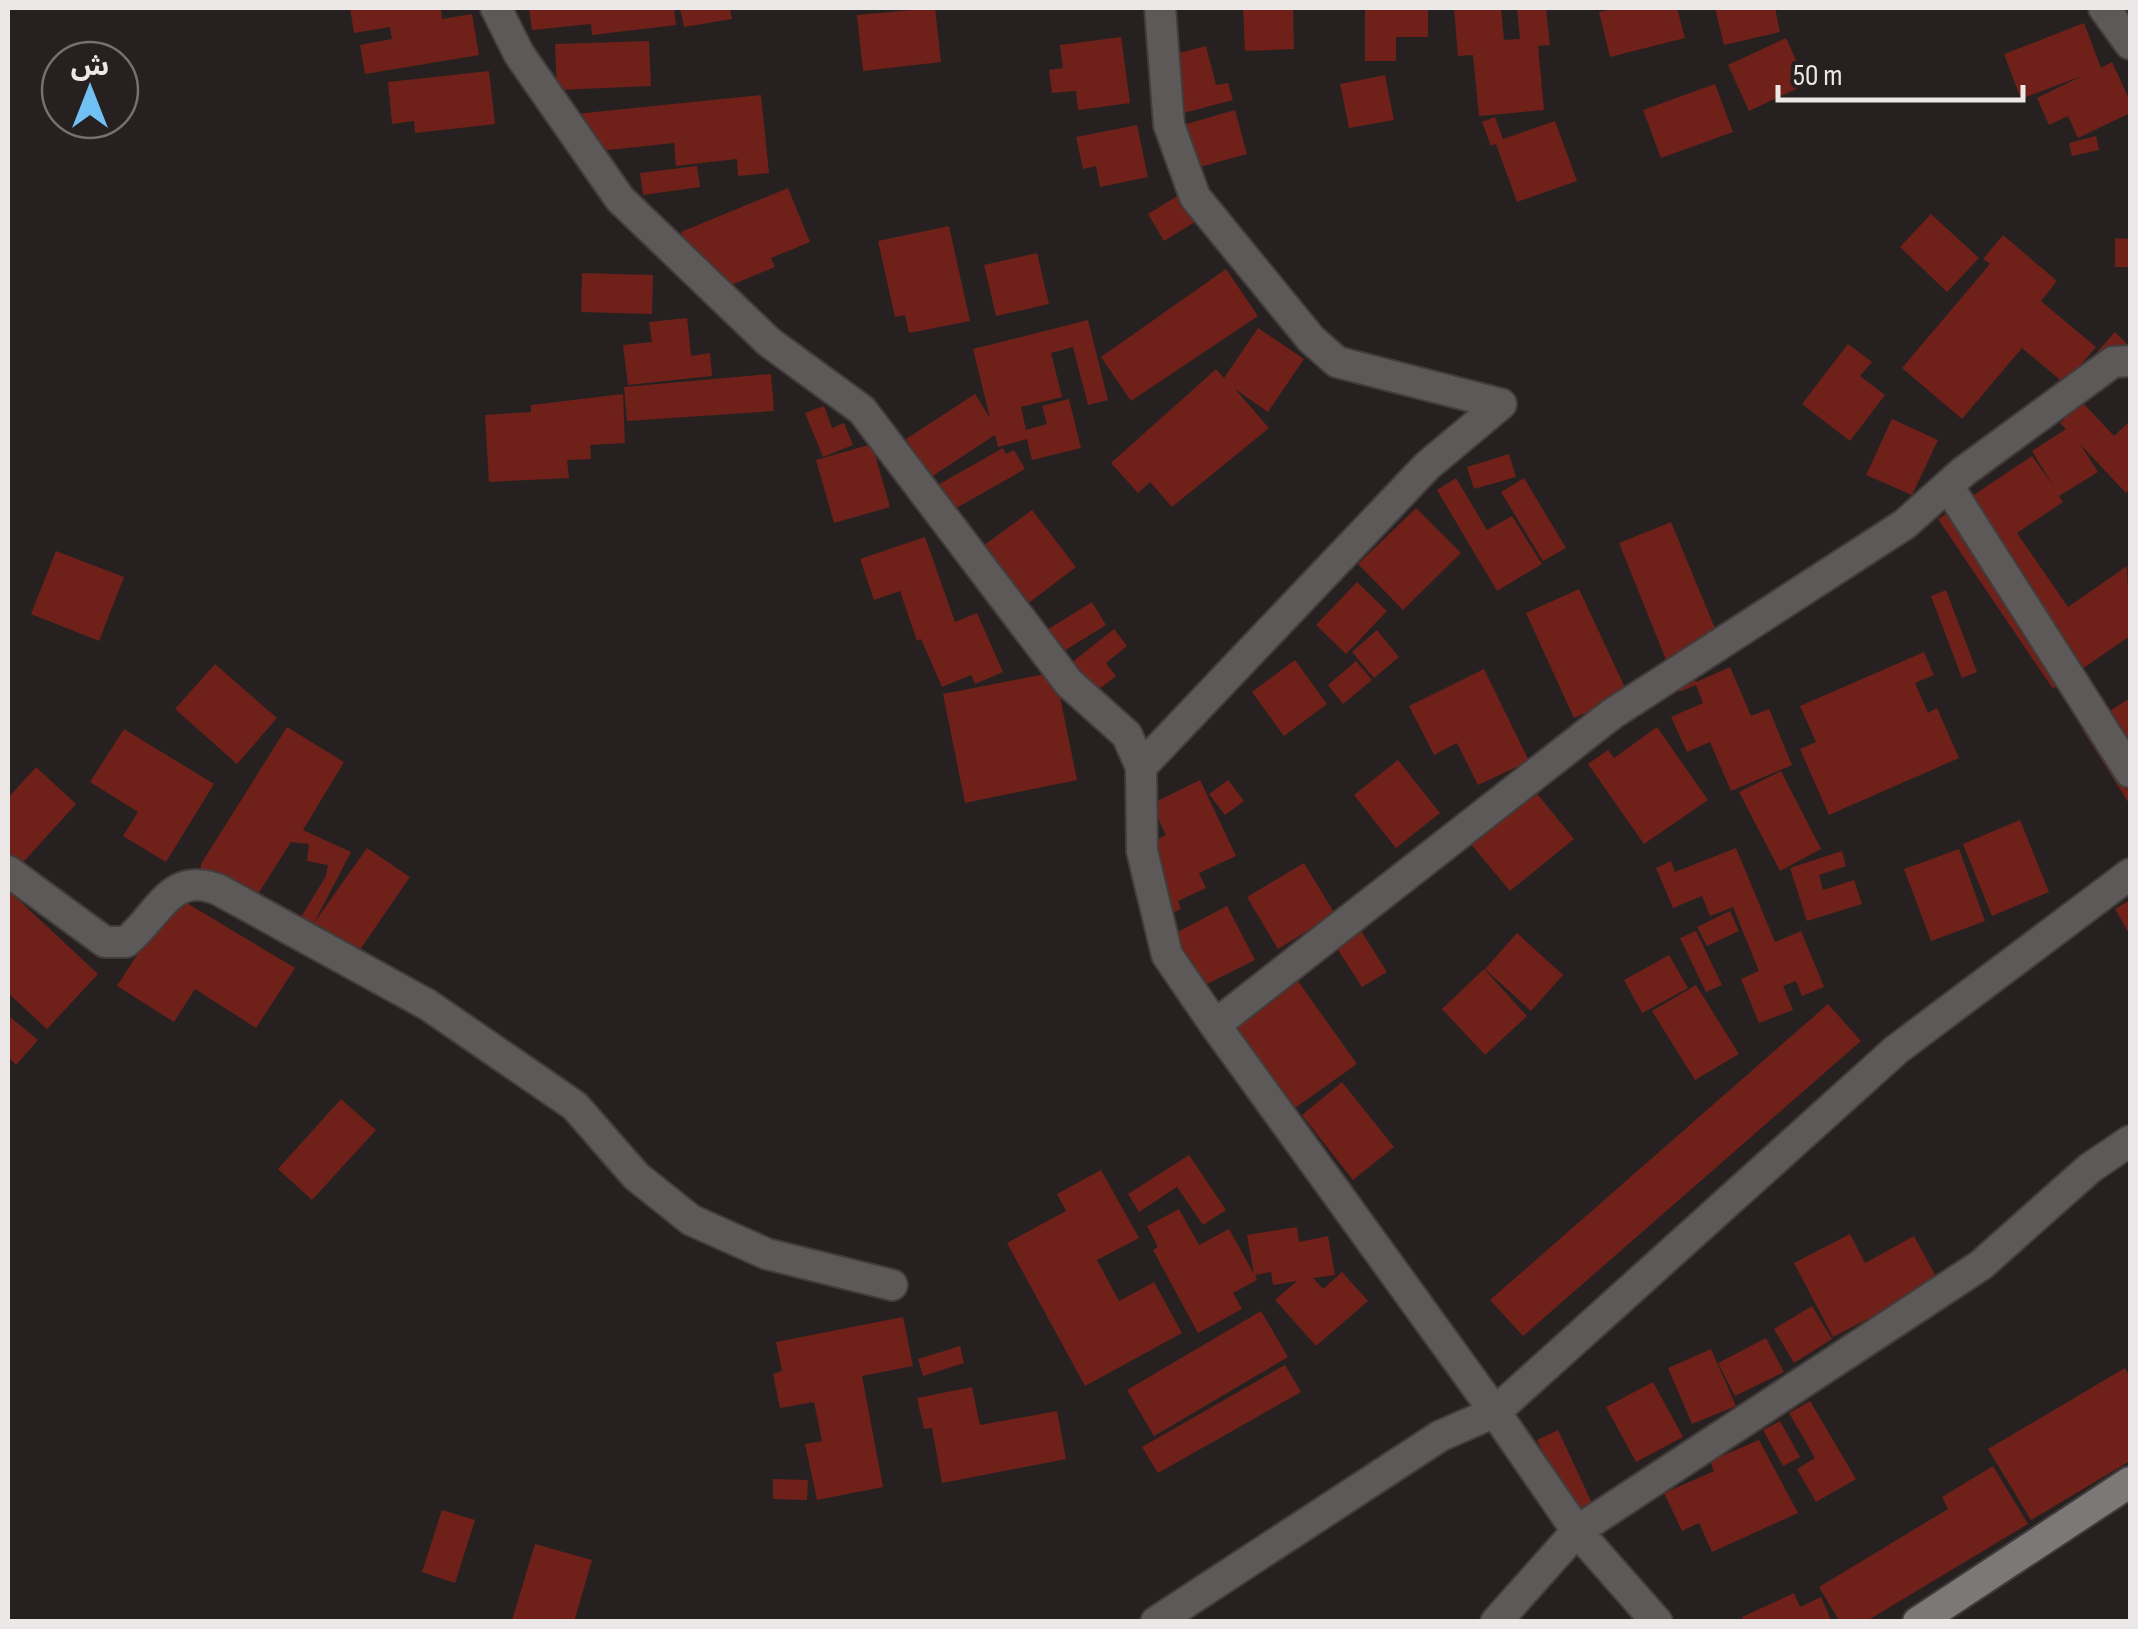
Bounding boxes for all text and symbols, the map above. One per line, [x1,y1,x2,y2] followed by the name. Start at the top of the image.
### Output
[40,40,140,140] north arrow
[1778,40,2023,102] scale bar
[71,50,109,83] text: ش
[1793,58,1842,94] text: 50 m

